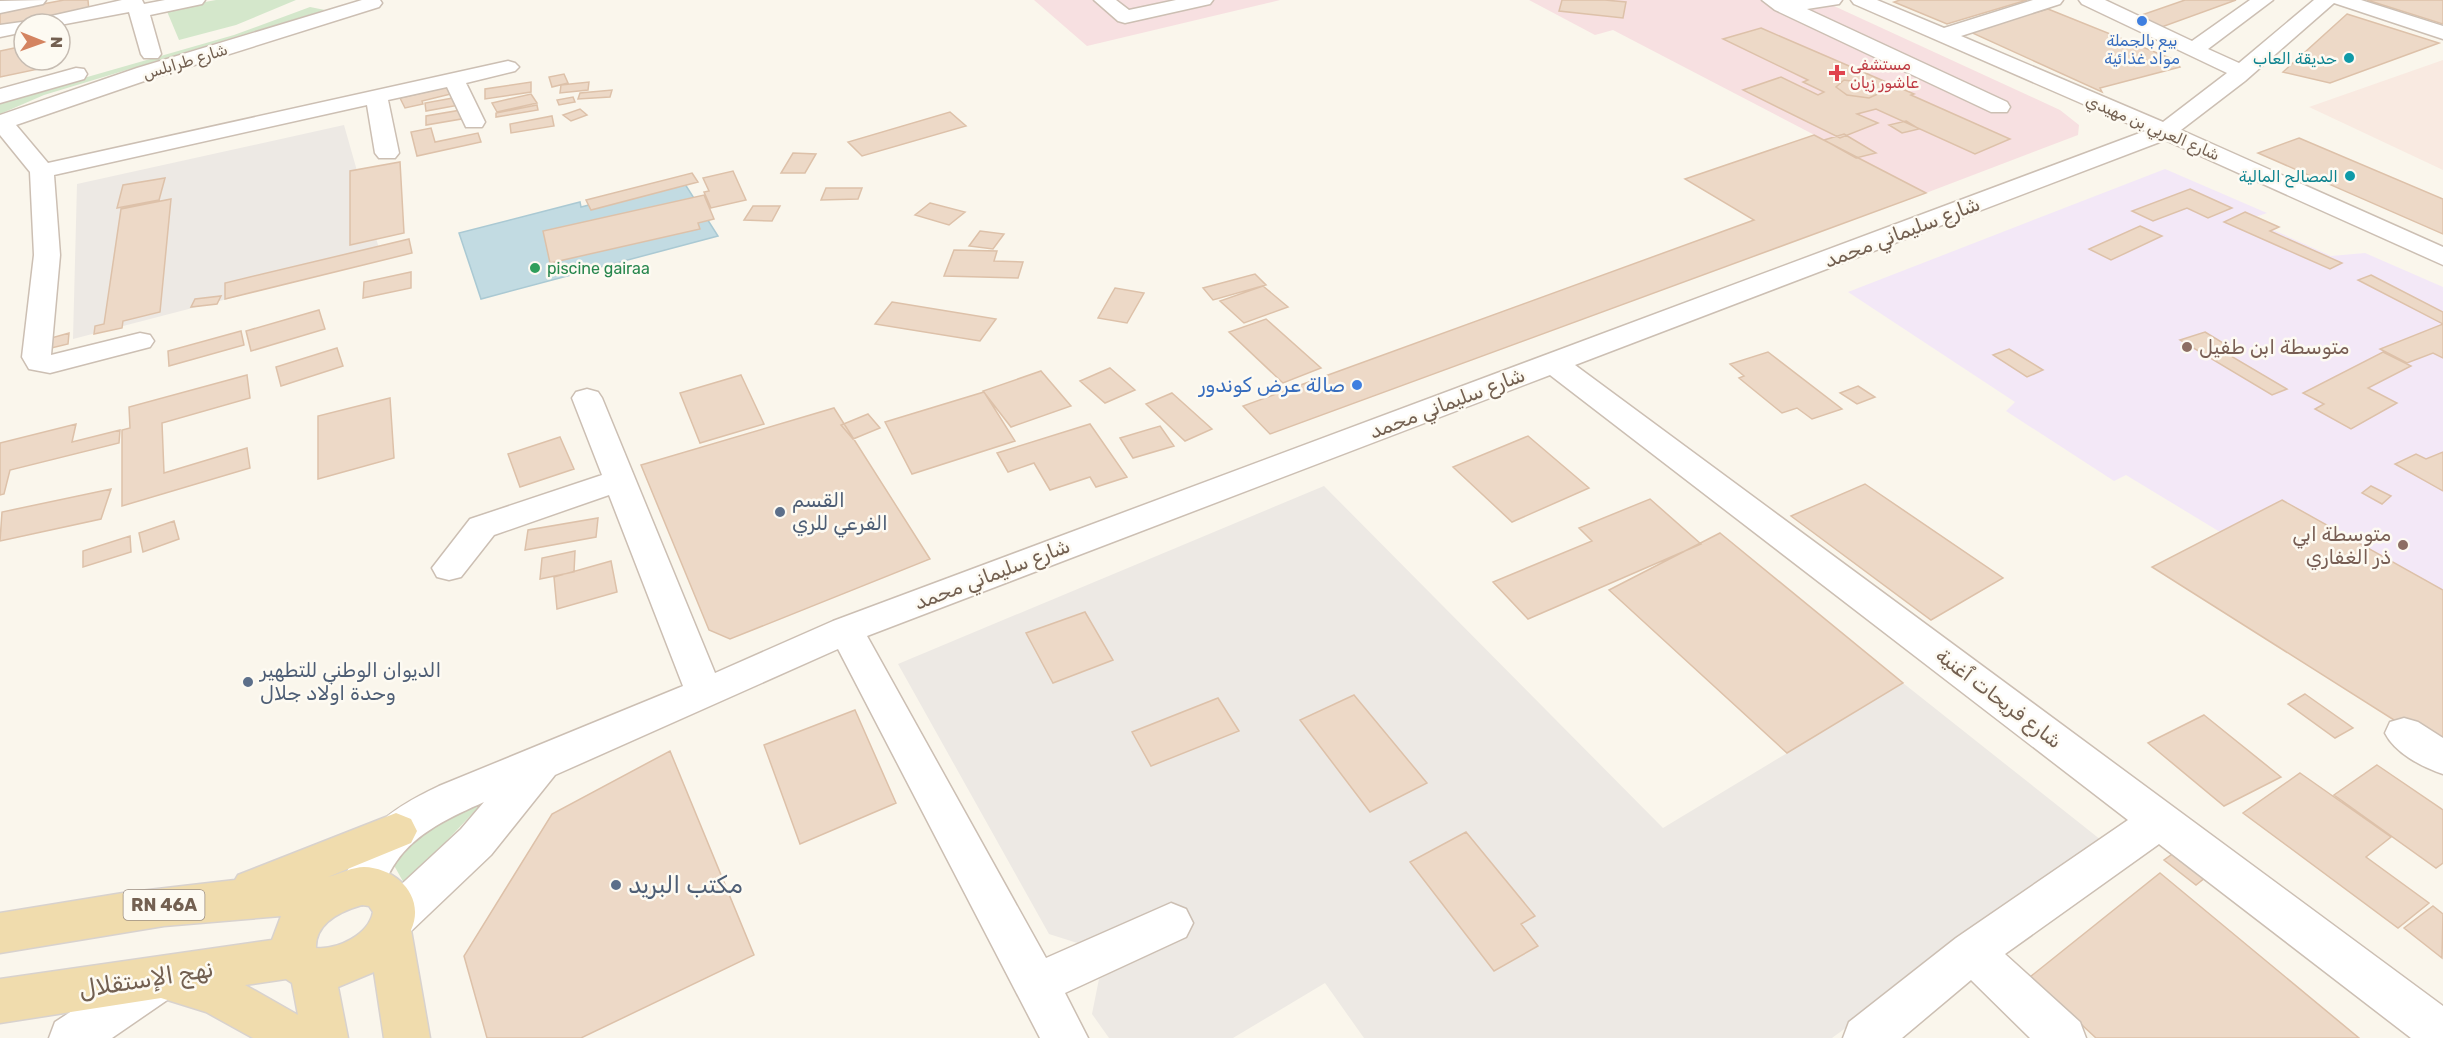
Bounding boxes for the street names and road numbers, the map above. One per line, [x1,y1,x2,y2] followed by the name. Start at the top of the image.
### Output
[140,40,230,85] street label: شارع طرابلس
[2082,91,2223,167] street label: شارع العربي بن مهيدي
[1821,191,1984,276] street label: شارع سليماني محمد
[1366,362,1529,447] street label: شارع سليماني محمد
[911,533,1074,618] street label: شارع سليماني محمد
[1930,643,2067,755] street label: شارع فريحات ٱغنية
[124,890,204,920] road number: RN 46A
[77,955,216,1006] street label: نهج الإستقلال

